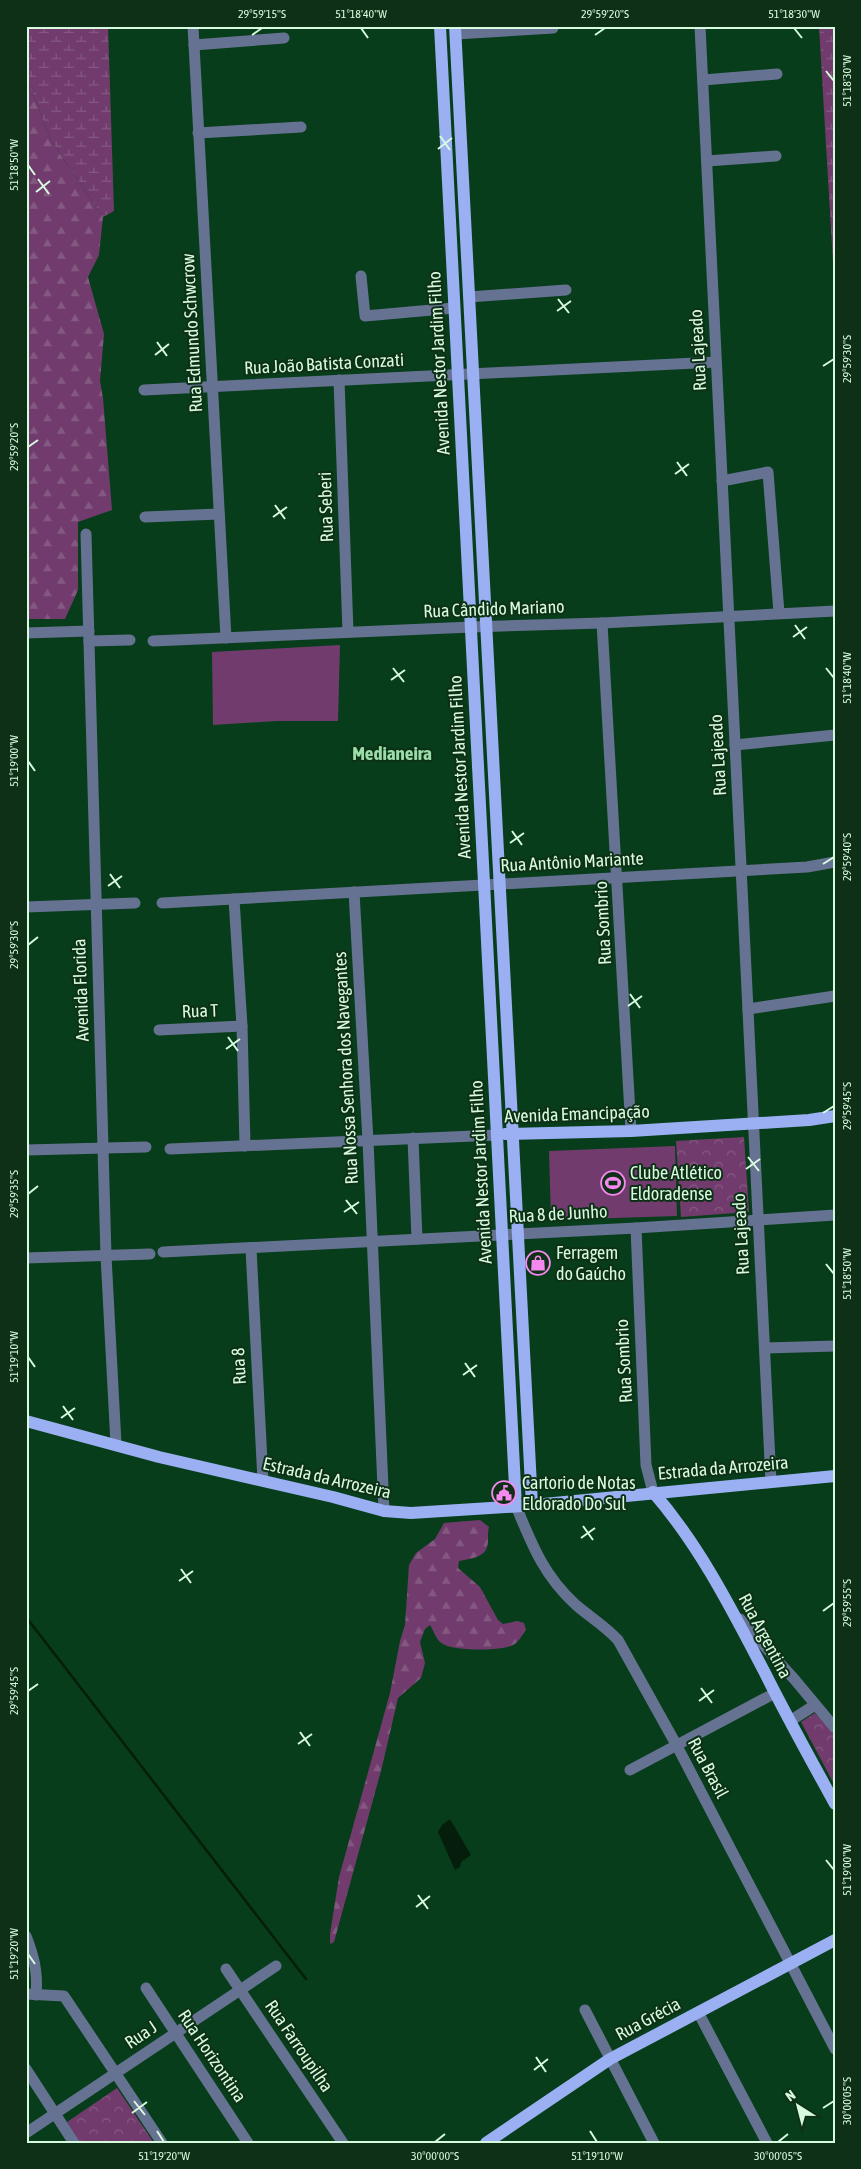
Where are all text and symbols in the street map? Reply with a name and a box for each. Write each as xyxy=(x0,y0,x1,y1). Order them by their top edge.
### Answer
text: 29°59'15"S xyxy=(238,7,286,21)
text: 51°18'40"W xyxy=(335,7,387,21)
text: 29°59'20"S xyxy=(581,7,629,21)
text: 51°18'30"W xyxy=(768,7,820,21)
text: 51°18'30"W xyxy=(840,55,854,107)
text: 51°18'50"W xyxy=(7,139,21,191)
street label: Rua Edmundo Schwcrow xyxy=(177,253,206,413)
street label: Avenida Nestor Jardim Filho xyxy=(423,271,454,455)
street label: Rua Lajeado xyxy=(685,309,710,391)
text: 29°59'30"S xyxy=(840,335,854,383)
street label: Rua João Batista Conzati xyxy=(243,349,404,378)
text: 29°59'20"S xyxy=(7,423,21,471)
street label: Rua Seberi xyxy=(314,471,337,543)
street label: Rua Cândido Mariano xyxy=(423,596,565,621)
text: 51°18'40"W xyxy=(840,652,854,704)
street label: Avenida Nestor Jardim Filho xyxy=(444,675,475,859)
street label: Rua Lajeado xyxy=(705,714,730,796)
text: 51°19'00"W xyxy=(7,735,21,787)
district label: Medianeira xyxy=(352,742,432,764)
text: 29°59'40"S xyxy=(840,833,854,881)
street label: Rua Antônio Mariante xyxy=(500,847,644,876)
street label: Rua Sombrio xyxy=(590,881,615,965)
text: 29°59'30"S xyxy=(7,921,21,969)
street label: Avenida Florida xyxy=(68,938,93,1042)
street label: Rua Nossa Senhora dos Navegantes xyxy=(329,951,362,1185)
street label: Rua T xyxy=(181,999,219,1022)
street label: Avenida Nestor Jardim Filho xyxy=(465,1080,496,1264)
text: 29°59'45"S xyxy=(840,1082,854,1130)
street label: Avenida Emancipação xyxy=(504,1100,650,1127)
place label: Clube Atlético Eldoradense xyxy=(630,1162,722,1204)
text: 29°59'35"S xyxy=(7,1170,21,1218)
sports icon: Clube Atlético Eldoradense xyxy=(600,1170,626,1196)
street label: Rua Lajeado xyxy=(728,1193,753,1275)
street label: Rua 8 de Junho xyxy=(508,1200,608,1227)
place label: Ferragem do Gaúcho xyxy=(556,1242,626,1284)
text: 51°18'50"W xyxy=(840,1248,854,1300)
shop icon: Ferragem do Gaúcho xyxy=(525,1250,551,1276)
street label: Rua Sombrio xyxy=(611,1319,636,1403)
text: 51°19'10"W xyxy=(7,1331,21,1383)
street label: Rua 8 xyxy=(227,1347,250,1385)
street label: Estrada da Arrozeira xyxy=(657,1451,789,1484)
street label: Estrada da Arrozeira xyxy=(261,1453,393,1502)
place label: Cartorio de Notas Eldorado Do Sul xyxy=(522,1472,636,1514)
public building icon: Cartorio de Notas Eldorado Do Sul xyxy=(491,1480,517,1506)
text: 29°59'55"S xyxy=(840,1579,854,1627)
street label: Rua Argentina xyxy=(734,1590,797,1682)
text: 29°59'45"S xyxy=(7,1667,21,1715)
street label: Rua Brasil xyxy=(684,1734,733,1802)
text: 51°19'00"W xyxy=(840,1844,854,1896)
text: 51°19'20"W xyxy=(7,1928,21,1980)
street label: Rua Grécia xyxy=(612,1993,684,2044)
street label: Rua Farroupilha xyxy=(261,1996,338,2096)
street label: Rua Horizontina xyxy=(174,2006,251,2106)
street label: Rua J xyxy=(121,2016,161,2053)
text: 30°00'05"S xyxy=(840,2077,854,2125)
north arrow xyxy=(774,2082,824,2132)
text: N xyxy=(782,2087,798,2104)
text: 51°19'20"W xyxy=(138,2149,190,2163)
text: 30°00'00"S xyxy=(411,2149,459,2163)
text: 51°19'10"W xyxy=(571,2149,623,2163)
text: 30°00'05"S xyxy=(754,2149,802,2163)

